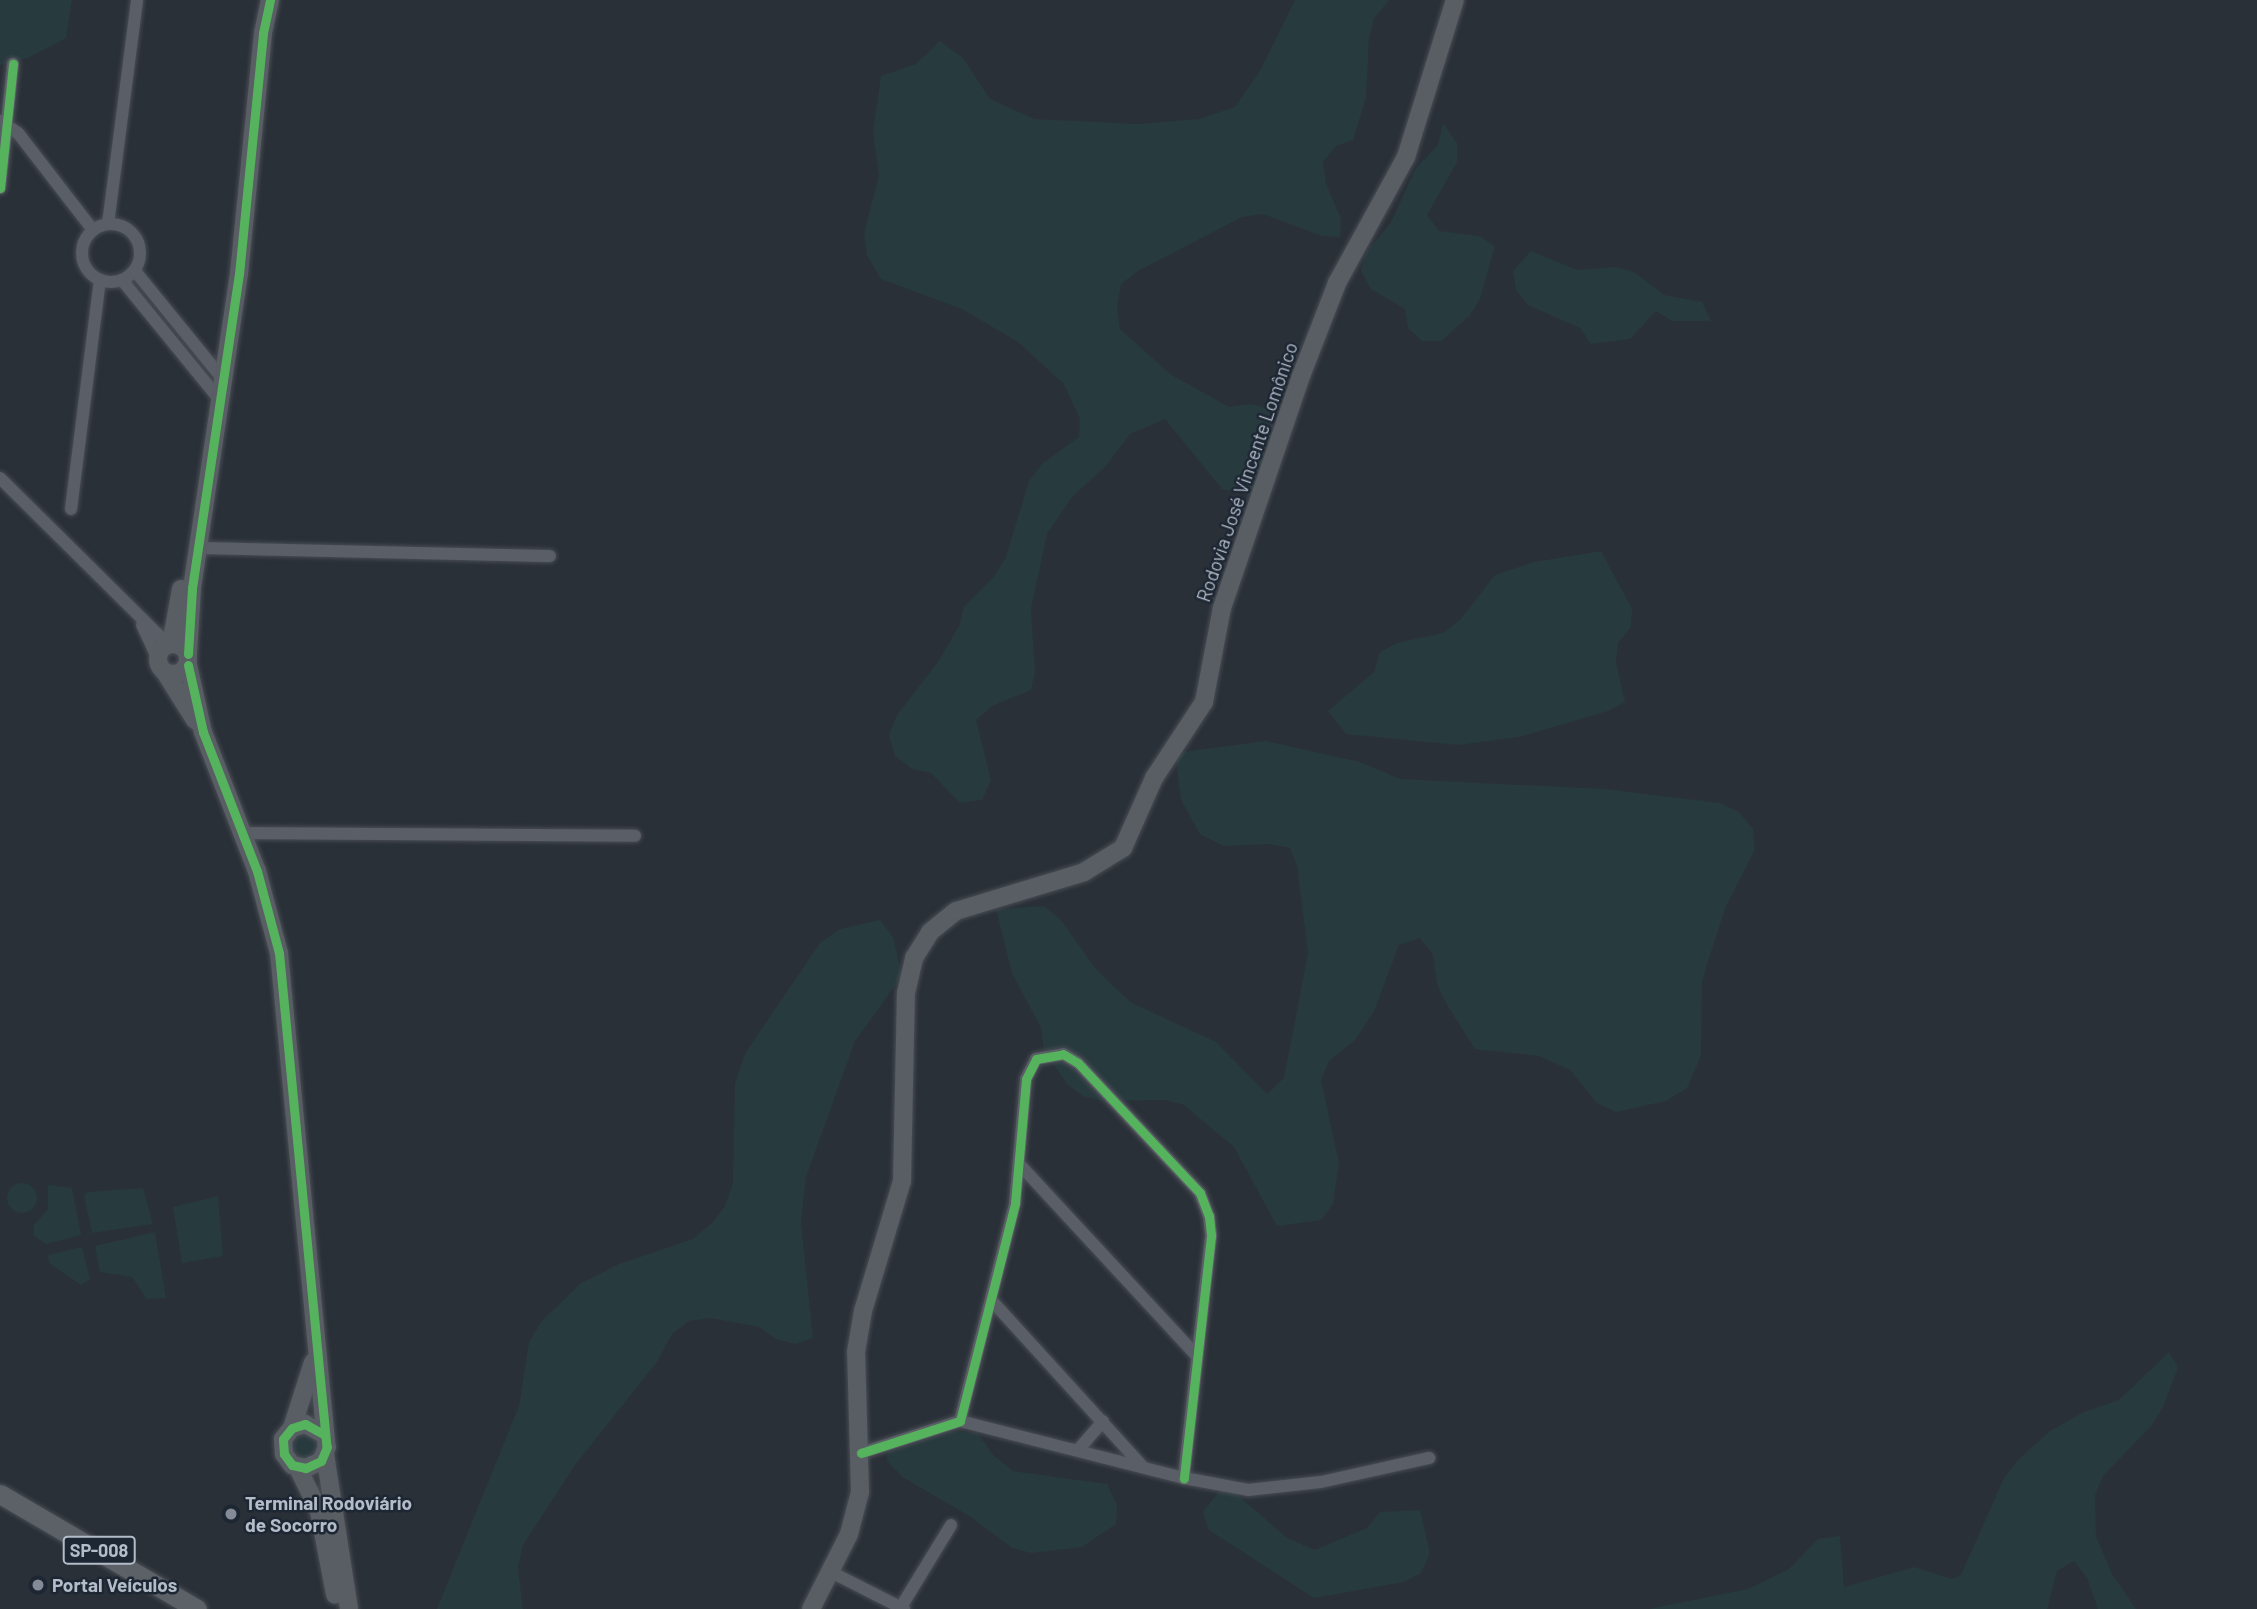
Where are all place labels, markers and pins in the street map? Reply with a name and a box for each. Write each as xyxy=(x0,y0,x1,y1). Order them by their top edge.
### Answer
place label: Terminal Rodoviário de Socorro xyxy=(245,1492,412,1536)
marker: Terminal Rodoviário de Socorro xyxy=(223,1506,239,1522)
place label: Portal Veículos xyxy=(52,1574,177,1596)
marker: Portal Veículos xyxy=(30,1577,46,1593)

